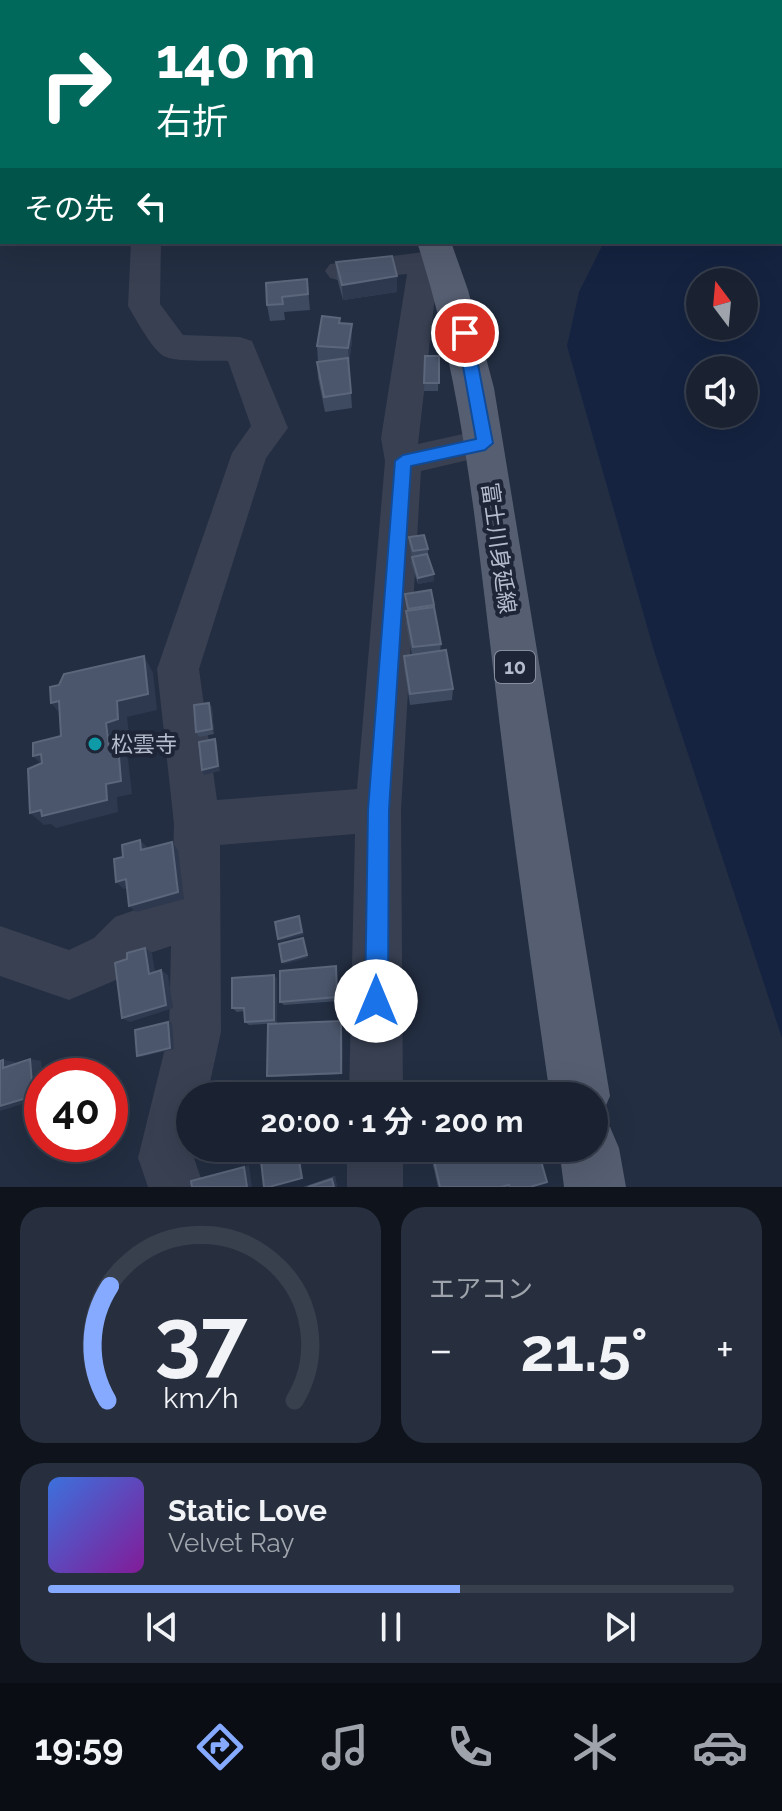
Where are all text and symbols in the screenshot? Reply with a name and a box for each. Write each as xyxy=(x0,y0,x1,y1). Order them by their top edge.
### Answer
text: 140 m xyxy=(156,25,316,91)
icon: right xyxy=(24,32,128,136)
text: 右折 xyxy=(156,100,228,142)
icon: left xyxy=(130,184,174,228)
text: その先 xyxy=(24,191,114,226)
north arrow xyxy=(686,268,758,340)
map controls xyxy=(686,268,758,428)
pin xyxy=(431,299,499,367)
icon: arrive xyxy=(443,311,487,355)
button: sound xyxy=(686,356,758,428)
street label: 富士川身延線 xyxy=(477,481,521,615)
road number: 10 xyxy=(495,651,535,683)
place label: 松雲寺 xyxy=(111,731,177,757)
marker: 松雲寺 xyxy=(86,735,104,753)
position arrow xyxy=(334,959,418,1043)
speed limit sign: 40 xyxy=(24,1058,128,1162)
text: 20:00 · 1 分 · 200 m xyxy=(261,1104,523,1139)
text: エアコン xyxy=(429,1274,533,1304)
text: 37 xyxy=(154,1289,247,1386)
text: 21.5° xyxy=(521,1315,648,1385)
text: − xyxy=(429,1324,453,1375)
text: + xyxy=(716,1324,734,1375)
text: km/h xyxy=(163,1381,238,1415)
text: Static Love xyxy=(168,1493,327,1528)
text: Velvet Ray xyxy=(168,1528,294,1558)
icon: previous xyxy=(140,1605,184,1649)
icon: pause xyxy=(369,1605,413,1649)
icon: next xyxy=(598,1605,642,1649)
icon: directions xyxy=(192,1719,248,1775)
icon: music xyxy=(317,1719,373,1775)
icon: phone xyxy=(442,1719,498,1775)
icon: climate xyxy=(567,1719,623,1775)
icon: car xyxy=(692,1719,748,1775)
text: 19:59 xyxy=(34,1726,123,1768)

